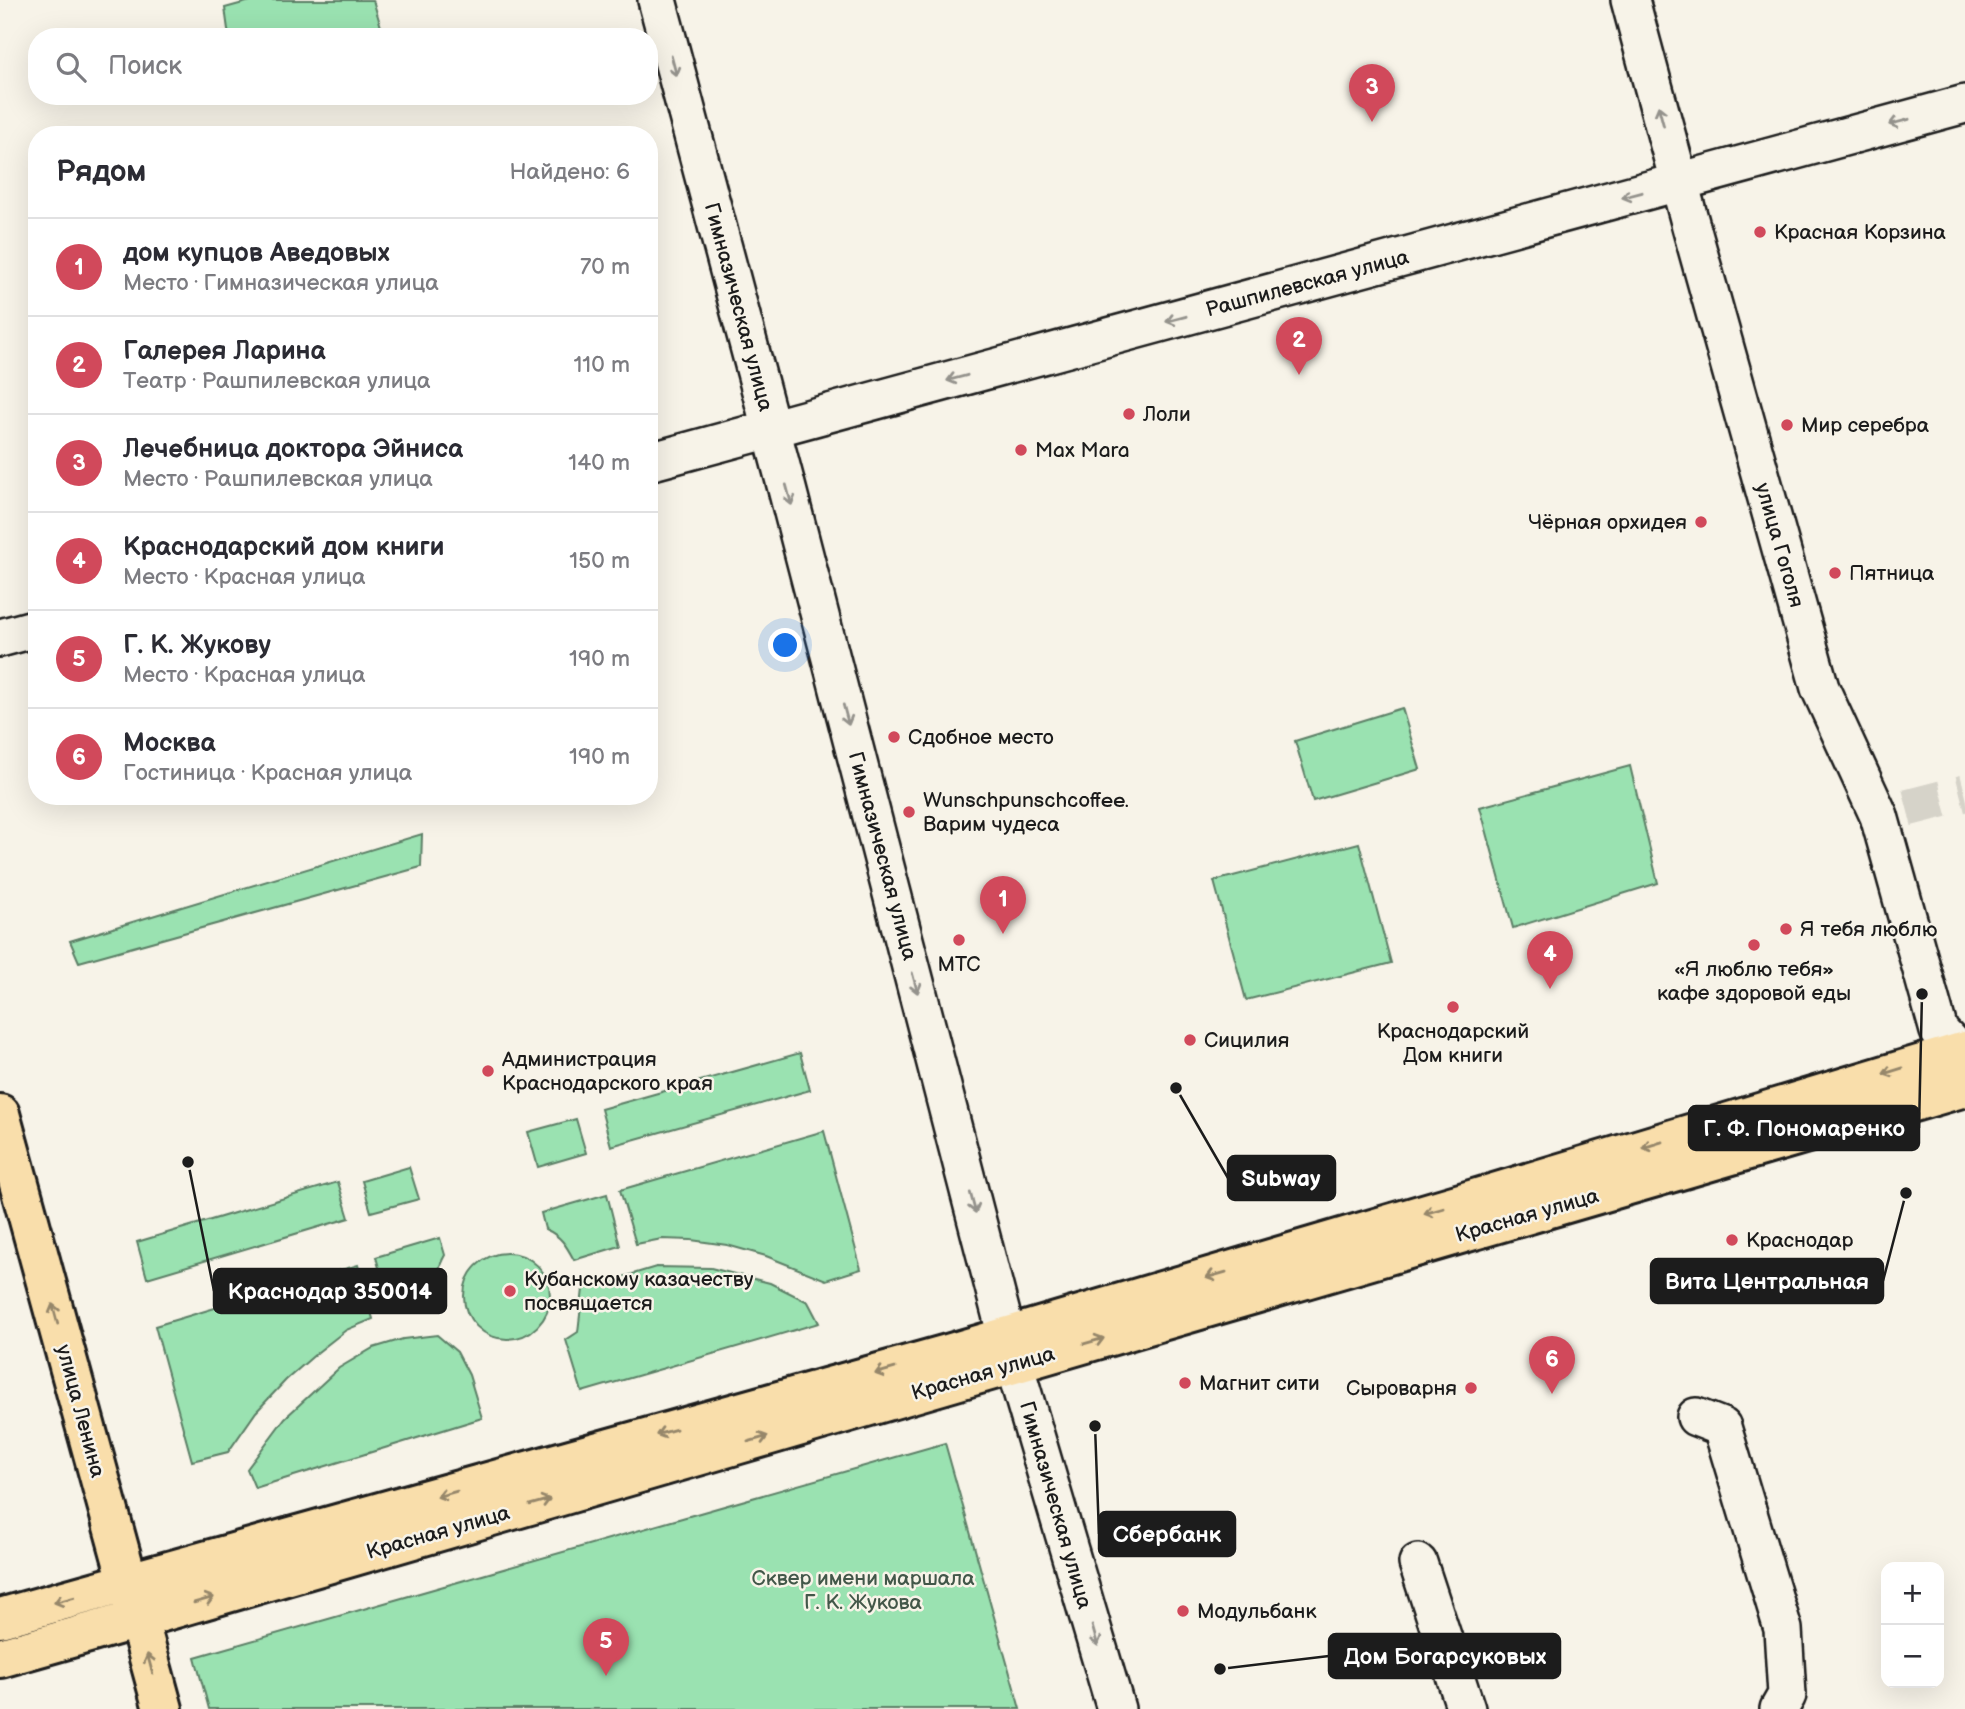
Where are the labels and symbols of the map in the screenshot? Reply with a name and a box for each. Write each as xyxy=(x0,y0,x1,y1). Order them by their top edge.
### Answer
one-way arrow xyxy=(668,54,681,77)
pin: 3 xyxy=(1349,64,1395,122)
one-way arrow xyxy=(1654,105,1667,128)
one-way arrow xyxy=(1888,116,1911,129)
one-way arrow xyxy=(1622,189,1644,202)
street label: Гимназическая улица xyxy=(699,200,779,415)
place label: Красная Корзина xyxy=(1774,220,1947,245)
marker: Красная Корзина xyxy=(1752,224,1768,240)
street label: Рашпилевская улица xyxy=(1203,244,1412,323)
one-way arrow xyxy=(1166,313,1188,326)
pin: 2 xyxy=(1276,317,1322,375)
one-way arrow xyxy=(946,373,968,386)
place label: Лоли xyxy=(1142,402,1191,427)
marker: Лоли xyxy=(1121,406,1137,422)
place label: Мир серебра xyxy=(1801,413,1930,438)
marker: Мир серебра xyxy=(1779,417,1795,433)
place label: Max Mara xyxy=(1035,438,1130,463)
marker: Max Mara xyxy=(1013,442,1029,458)
street label: улица Гоголя xyxy=(1750,480,1809,610)
one-way arrow xyxy=(783,483,796,506)
place label: Чёрная орхидея xyxy=(1528,510,1687,535)
marker: Чёрная орхидея xyxy=(1693,514,1709,530)
place label: Пятница xyxy=(1849,561,1935,586)
marker: Пятница xyxy=(1827,565,1843,581)
your location xyxy=(768,628,802,662)
one-way arrow xyxy=(840,703,853,726)
place label: Сдобное место xyxy=(908,725,1054,750)
marker: Сдобное место xyxy=(886,729,902,745)
street label: Гимназическая улица xyxy=(843,749,923,964)
place label: Wunschpunschcoffee. Варим чудеса xyxy=(923,788,1129,837)
marker: Wunschpunschcoffee. Варим чудеса xyxy=(901,804,917,820)
pin: 1 xyxy=(980,876,1026,934)
place label: Я тебя люблю xyxy=(1800,917,1938,942)
marker: Я тебя люблю xyxy=(1778,921,1794,937)
pin: 4 xyxy=(1527,931,1573,989)
marker: МТС xyxy=(951,932,967,948)
marker: «Я люблю тебя» кафе здоровой еды xyxy=(1746,937,1762,953)
place label: МТС xyxy=(938,952,980,977)
place label: «Я люблю тебя» кафе здоровой еды xyxy=(1657,957,1851,1006)
one-way arrow xyxy=(910,971,923,993)
marker: Краснодарский Дом книги xyxy=(1445,999,1461,1015)
place label: Краснодарский Дом книги xyxy=(1377,1019,1529,1068)
place label: Сицилия xyxy=(1204,1028,1289,1053)
marker: Сицилия xyxy=(1182,1032,1198,1048)
place label: Администрация Краснодарского края xyxy=(501,1047,713,1096)
marker: Администрация Краснодарского края xyxy=(480,1063,496,1079)
one-way arrow xyxy=(1882,1066,1904,1079)
callout: Г. Ф. Пономаренко xyxy=(1689,1106,1919,1150)
text: Г. Ф. Пономаренко xyxy=(1703,1115,1905,1143)
one-way arrow xyxy=(1641,1139,1663,1152)
callout: Subway xyxy=(1228,1156,1335,1200)
text: Subway xyxy=(1242,1165,1321,1193)
street label: Красная улица xyxy=(1453,1183,1602,1248)
one-way arrow xyxy=(967,1192,980,1214)
one-way arrow xyxy=(1424,1206,1446,1219)
place label: Краснодар xyxy=(1746,1228,1854,1253)
marker: Краснодар xyxy=(1724,1232,1740,1248)
callout: Вита Центральная xyxy=(1651,1259,1883,1303)
place label: Кубанскому казачеству посвящается xyxy=(524,1267,754,1316)
text: Вита Центральная xyxy=(1665,1268,1869,1296)
callout: Краснодар 350014 xyxy=(214,1269,446,1313)
one-way arrow xyxy=(1205,1269,1227,1282)
text: Краснодар 350014 xyxy=(228,1278,433,1306)
marker: Кубанскому казачеству посвящается xyxy=(502,1283,518,1299)
one-way arrow xyxy=(48,1304,61,1326)
one-way arrow xyxy=(1083,1333,1105,1346)
pin: 6 xyxy=(1529,1336,1575,1394)
street label: Красная улица xyxy=(909,1341,1058,1406)
street label: улица Ленина xyxy=(51,1342,110,1481)
one-way arrow xyxy=(874,1365,897,1378)
place label: Магнит сити xyxy=(1199,1371,1320,1396)
marker: Магнит сити xyxy=(1177,1375,1193,1391)
place label: Сыроварня xyxy=(1346,1376,1457,1401)
marker: Сыроварня xyxy=(1463,1380,1479,1396)
street label: Гимназическая улица xyxy=(1014,1398,1097,1612)
one-way arrow xyxy=(655,1427,677,1440)
one-way arrow xyxy=(747,1431,769,1444)
one-way arrow xyxy=(436,1488,458,1501)
one-way arrow xyxy=(529,1495,551,1508)
street label: Красная улица xyxy=(364,1500,513,1565)
callout: Сбербанк xyxy=(1099,1512,1235,1556)
text: Сбербанк xyxy=(1113,1521,1222,1549)
park label: Сквер имени маршала Г. К. Жукова xyxy=(751,1566,975,1615)
one-way arrow xyxy=(193,1593,215,1606)
one-way arrow xyxy=(53,1594,76,1607)
place label: Модульбанк xyxy=(1197,1599,1317,1624)
marker: Модульбанк xyxy=(1175,1603,1191,1619)
pin: 5 xyxy=(583,1618,629,1676)
one-way arrow xyxy=(1090,1625,1103,1647)
callout: Дом Богарсуковых xyxy=(1329,1634,1560,1678)
text: Дом Богарсуковых xyxy=(1344,1643,1547,1671)
one-way arrow xyxy=(143,1653,156,1675)

